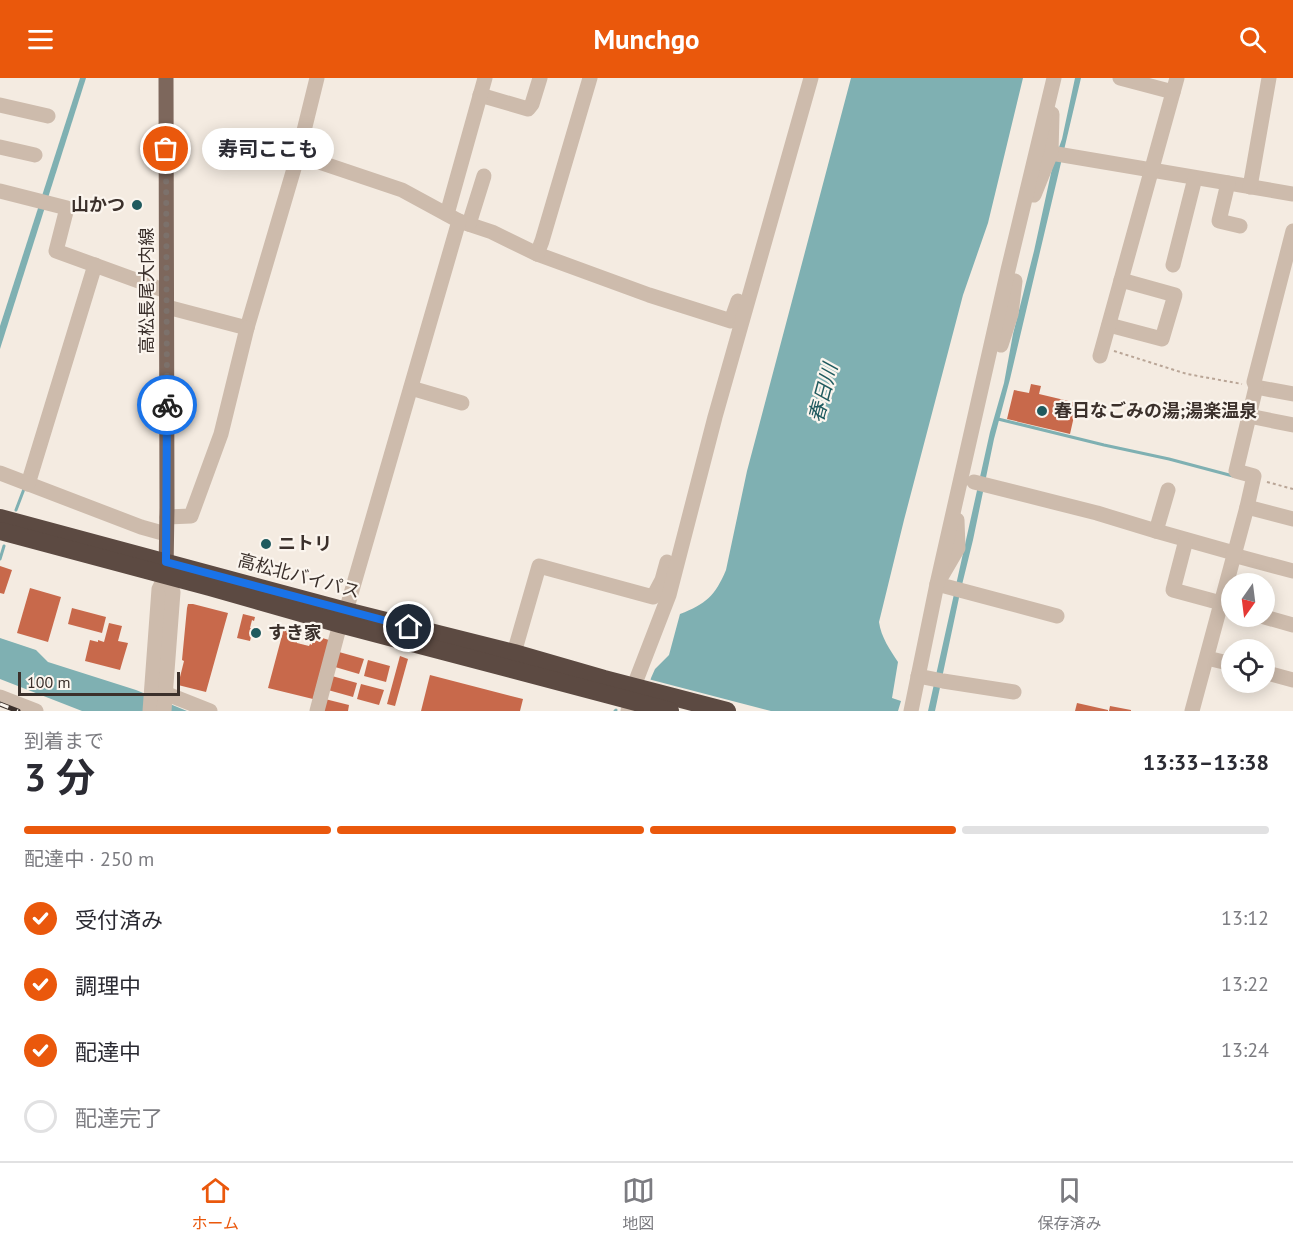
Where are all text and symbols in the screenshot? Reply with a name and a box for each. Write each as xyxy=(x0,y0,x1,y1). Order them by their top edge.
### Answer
text: Munchgo xyxy=(593,22,700,56)
icon: menu xyxy=(24,23,57,56)
icon: search xyxy=(1236,23,1269,56)
pin xyxy=(140,123,191,174)
callout: 寿司ここも xyxy=(202,128,334,170)
icon: bag xyxy=(149,132,182,165)
text: 寿司ここも xyxy=(218,136,318,162)
place label: 山かつ xyxy=(71,193,125,216)
marker: 山かつ xyxy=(130,198,144,212)
street label: 高松長尾大内線 xyxy=(135,228,158,354)
water label: 春日川 xyxy=(803,359,844,425)
courier xyxy=(137,375,197,435)
icon: bike xyxy=(151,389,184,422)
place label: 春日なごみの湯;湯楽温泉 xyxy=(1054,399,1257,422)
marker: 春日なごみの湯;湯楽温泉 xyxy=(1035,404,1049,418)
place label: ニトリ xyxy=(278,532,332,555)
marker: ニトリ xyxy=(259,537,273,551)
street label: 高松北バイパス xyxy=(235,548,363,603)
north arrow xyxy=(1221,573,1275,627)
map controls xyxy=(1221,573,1275,693)
pin xyxy=(383,601,434,652)
icon: home xyxy=(392,610,425,643)
place label: すき家 xyxy=(268,621,322,644)
marker: すき家 xyxy=(249,626,263,640)
button: locate xyxy=(1221,639,1275,693)
scale bar xyxy=(18,669,180,696)
text: 100 m xyxy=(27,672,70,692)
text: 到着まで xyxy=(24,728,104,754)
text: 13:33–13:38 xyxy=(1143,748,1269,776)
text: 3 分 xyxy=(24,751,95,802)
text: 配達中 · 250 m xyxy=(24,846,154,872)
icon: check xyxy=(24,902,57,935)
text: 13:12 xyxy=(1221,905,1269,931)
text: 受付済み xyxy=(75,906,163,934)
icon: check xyxy=(24,968,57,1001)
text: 13:22 xyxy=(1221,971,1269,997)
text: 調理中 xyxy=(75,972,141,1000)
icon: check xyxy=(24,1034,57,1067)
text: 13:24 xyxy=(1221,1037,1269,1063)
text: 配達中 xyxy=(75,1038,141,1066)
text: 配達完了 xyxy=(75,1104,163,1132)
tab: ホーム xyxy=(191,1174,239,1234)
tab: 地図 xyxy=(622,1174,655,1234)
tab: 保存済み xyxy=(1038,1174,1102,1234)

